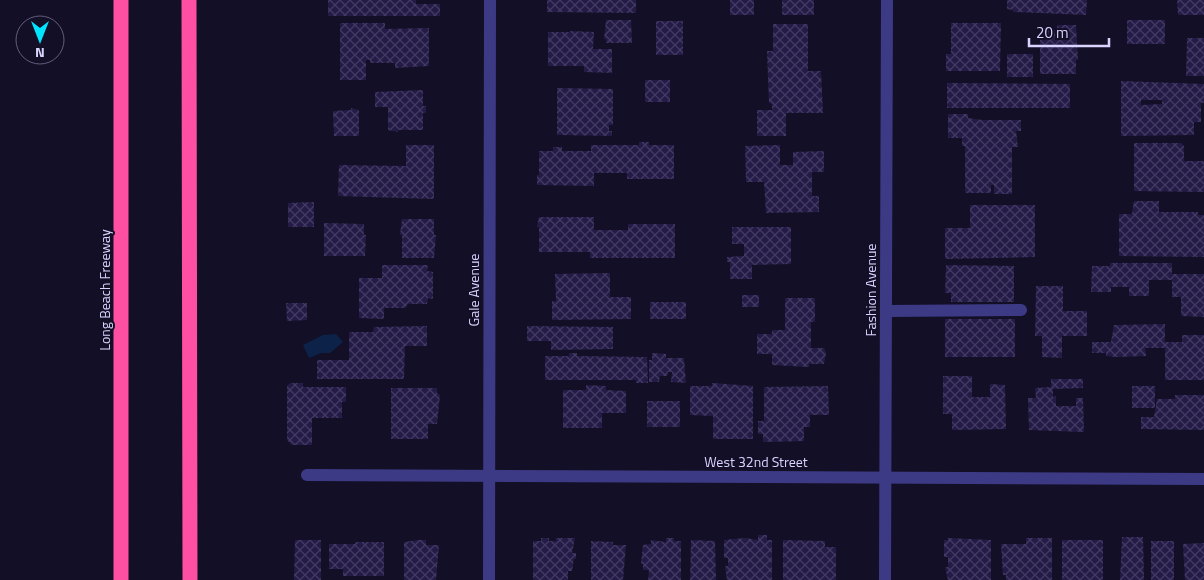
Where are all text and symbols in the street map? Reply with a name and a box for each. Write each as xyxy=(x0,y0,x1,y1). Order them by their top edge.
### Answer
north arrow xyxy=(15,15,65,65)
scale bar xyxy=(1029,15,1109,47)
text: 20 m xyxy=(1036,21,1069,44)
text: N xyxy=(35,43,45,64)
street label: Long Beach Freeway xyxy=(94,229,115,351)
street label: Fashion Avenue xyxy=(860,244,881,336)
street label: Gale Avenue xyxy=(463,254,484,326)
street label: West 32nd Street xyxy=(704,451,808,472)

